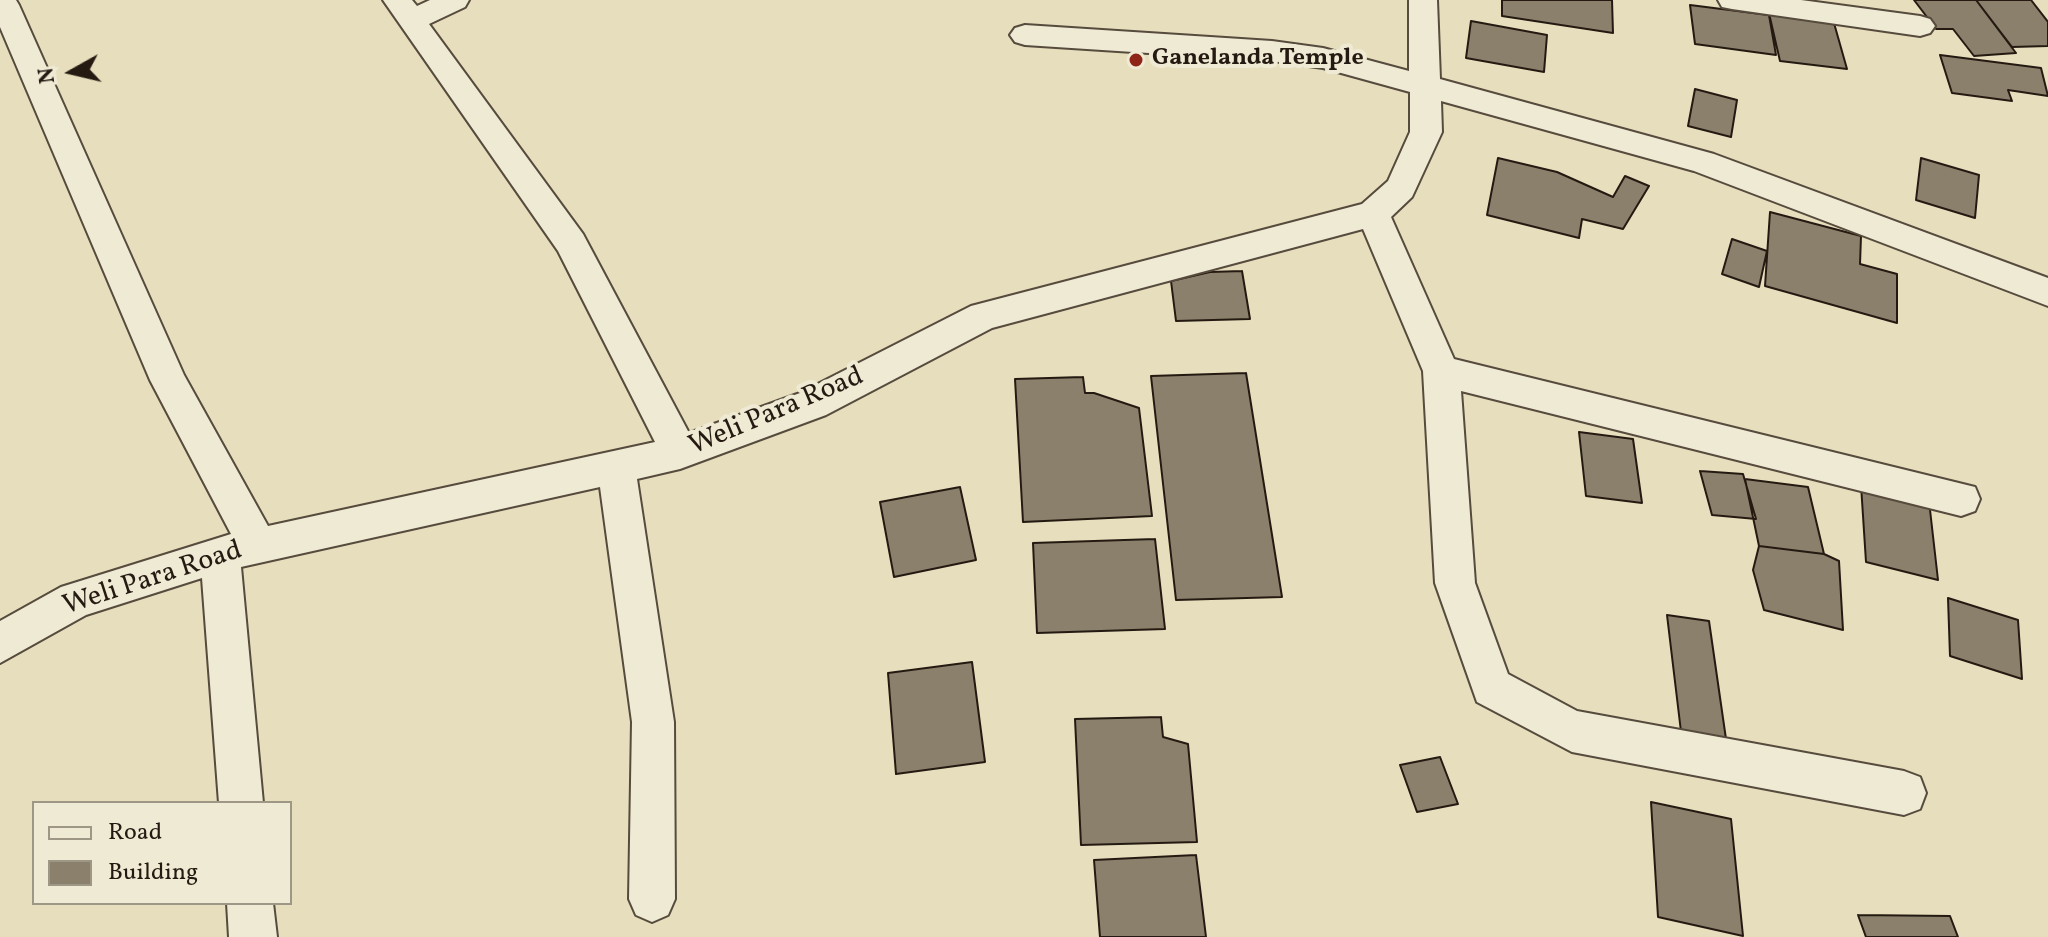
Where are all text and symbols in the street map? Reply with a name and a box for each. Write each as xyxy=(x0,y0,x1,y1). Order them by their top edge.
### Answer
north arrow xyxy=(32,32,112,112)
place label: Ganelanda Temple xyxy=(1152,46,1364,74)
marker: Ganelanda Temple xyxy=(1127,51,1145,69)
text: N xyxy=(31,65,64,85)
street label: Weli Para Road xyxy=(685,361,869,465)
street label: Weli Para Road xyxy=(59,535,247,625)
legend xyxy=(32,801,292,905)
text: Road xyxy=(108,816,162,850)
text: Building xyxy=(108,856,198,890)

